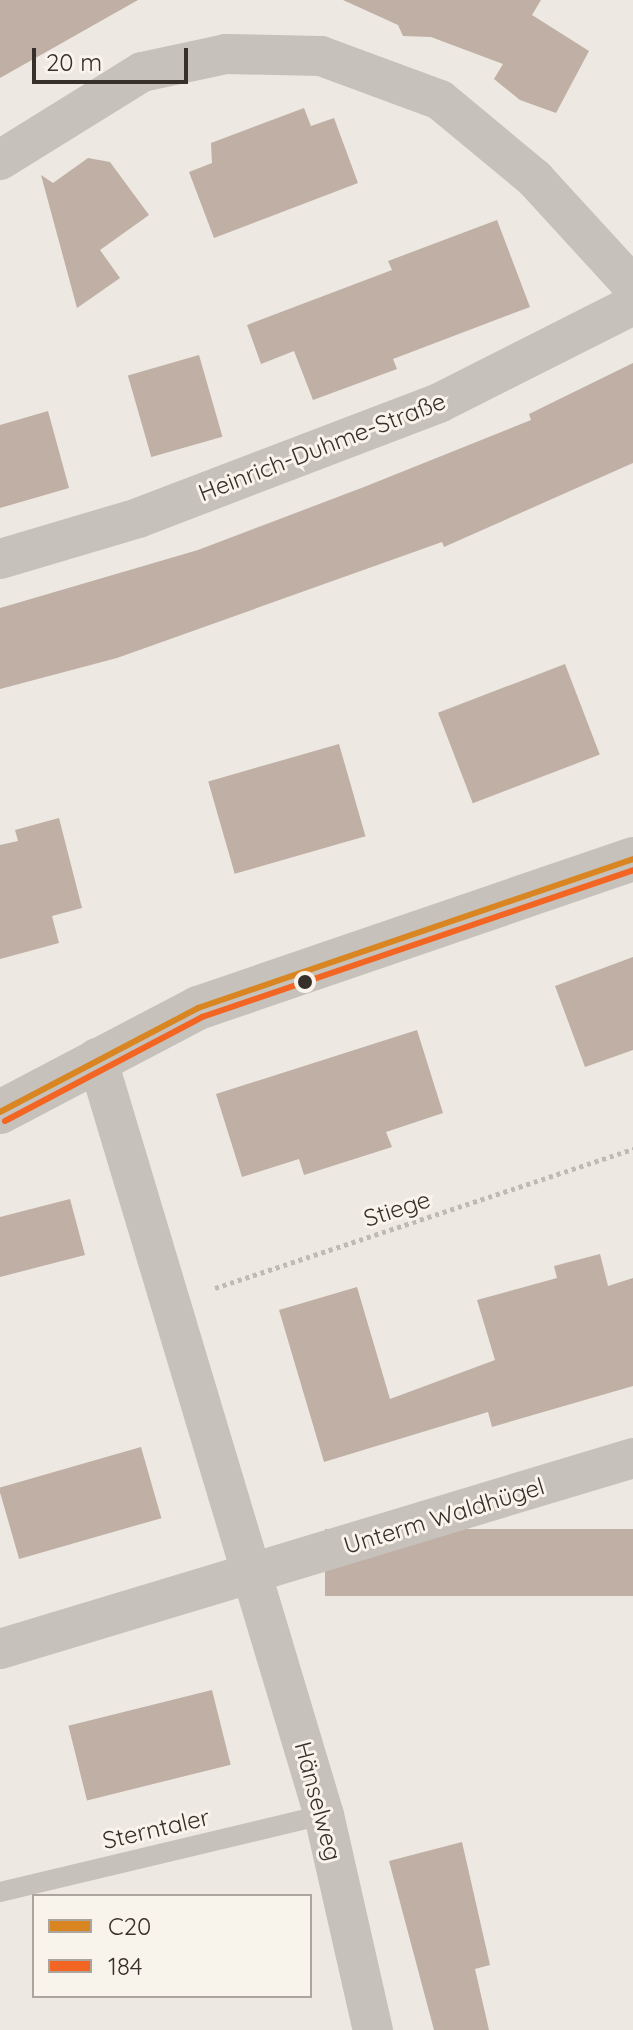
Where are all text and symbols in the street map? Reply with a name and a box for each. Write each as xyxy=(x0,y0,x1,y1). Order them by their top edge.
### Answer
scale bar xyxy=(36,32,192,82)
text: 20 m xyxy=(46,47,102,77)
street label: Heinrich-Duhme-Straße xyxy=(194,387,450,507)
unlabelled marker xyxy=(297,974,313,990)
street label: Stiege xyxy=(360,1185,434,1233)
street label: Unterm Waldhügel xyxy=(340,1472,548,1560)
street label: Hänselweg xyxy=(288,1738,348,1864)
street label: Sterntaler xyxy=(100,1803,212,1855)
legend xyxy=(32,1894,312,1998)
text: C20 xyxy=(108,1911,151,1941)
text: 184 xyxy=(108,1951,143,1981)

